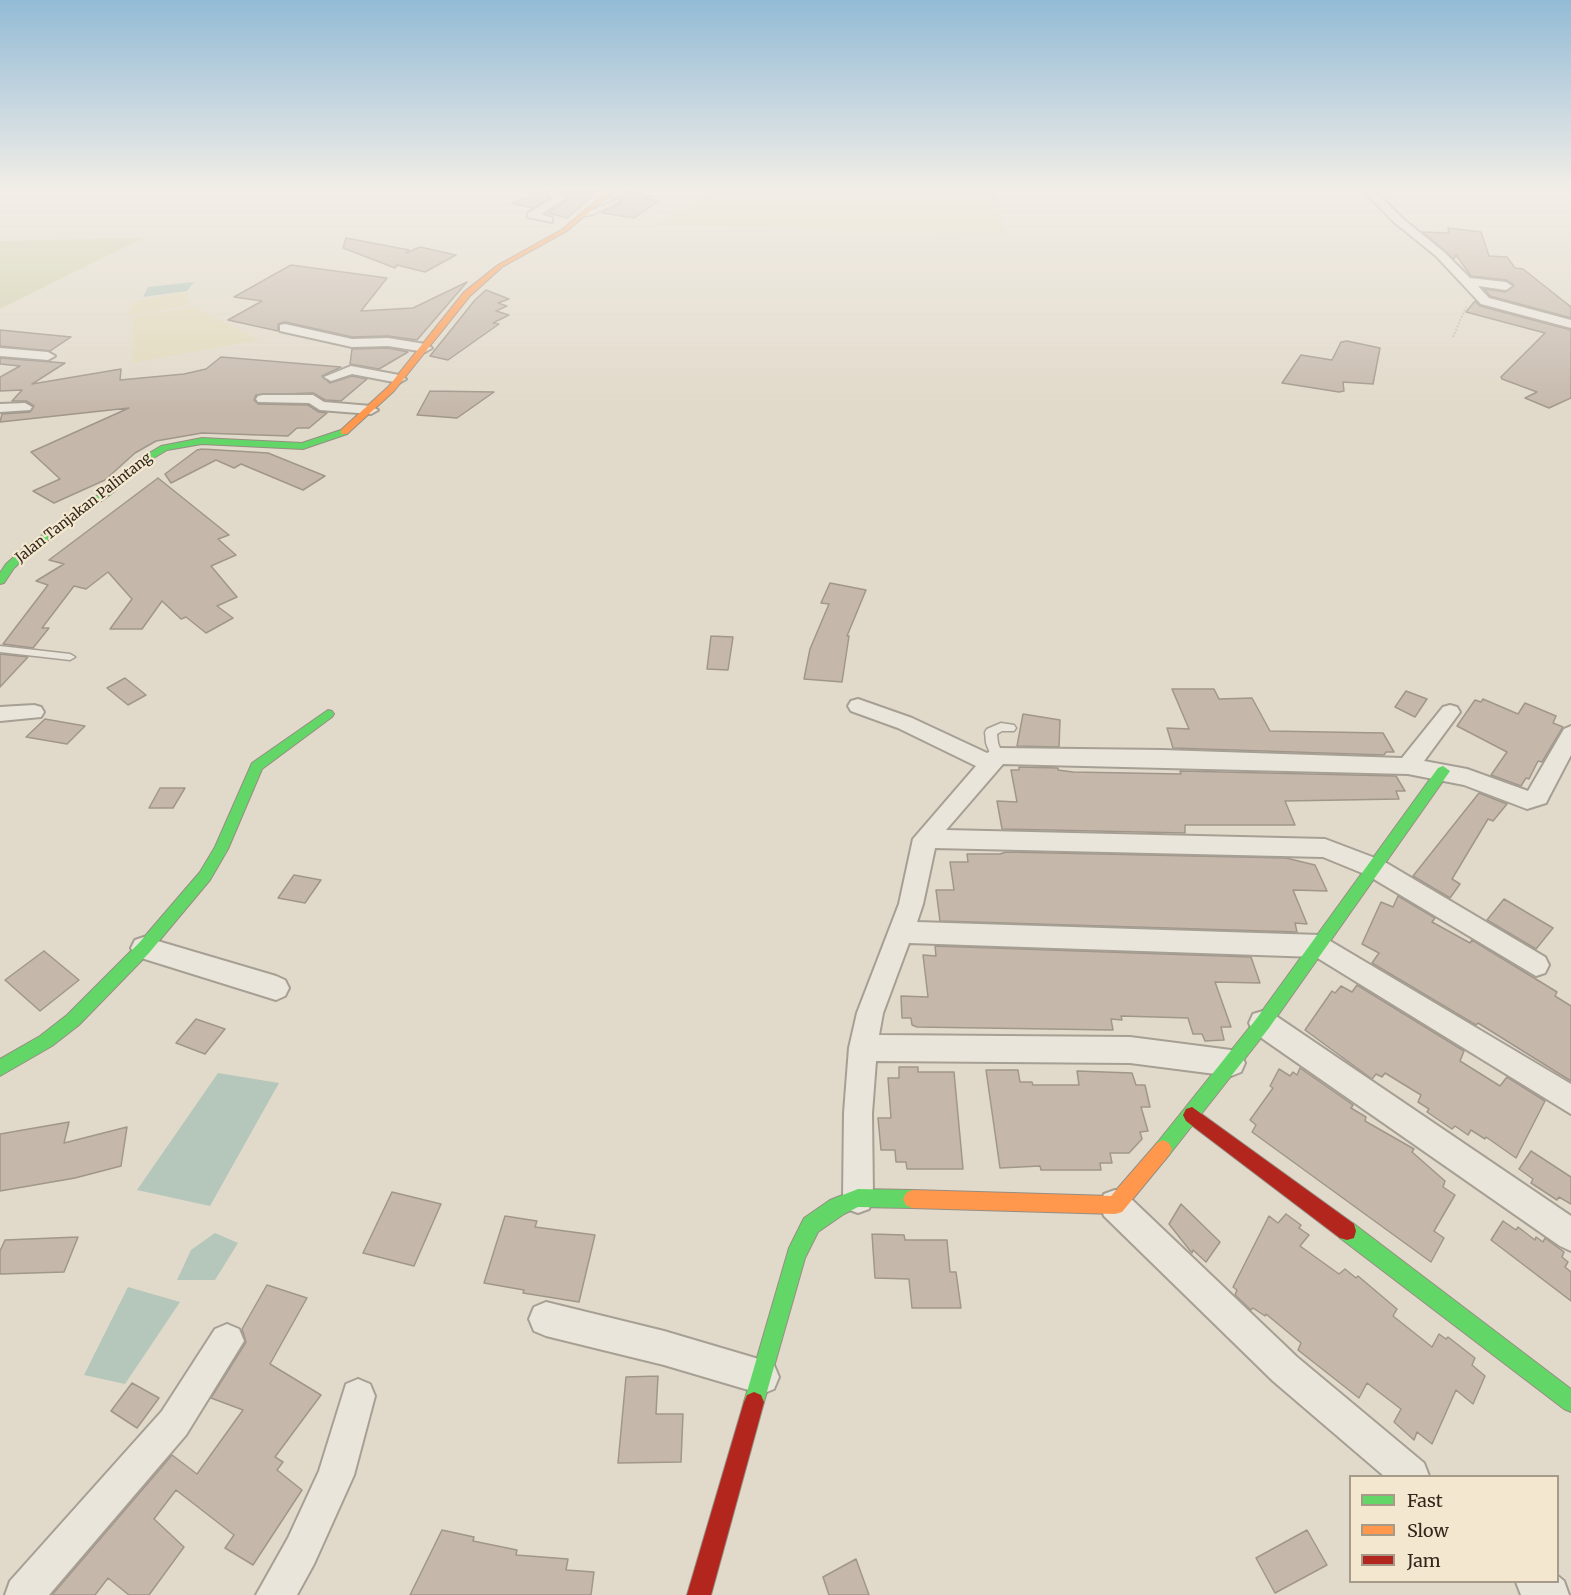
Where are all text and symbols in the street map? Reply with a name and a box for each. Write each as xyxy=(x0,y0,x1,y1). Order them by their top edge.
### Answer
street label: Jalan Tanjakan Palintang xyxy=(12,450,156,566)
legend xyxy=(1349,1475,1559,1583)
text: Fast xyxy=(1407,1489,1443,1512)
text: Slow xyxy=(1407,1519,1449,1542)
text: Jam xyxy=(1407,1549,1441,1572)

